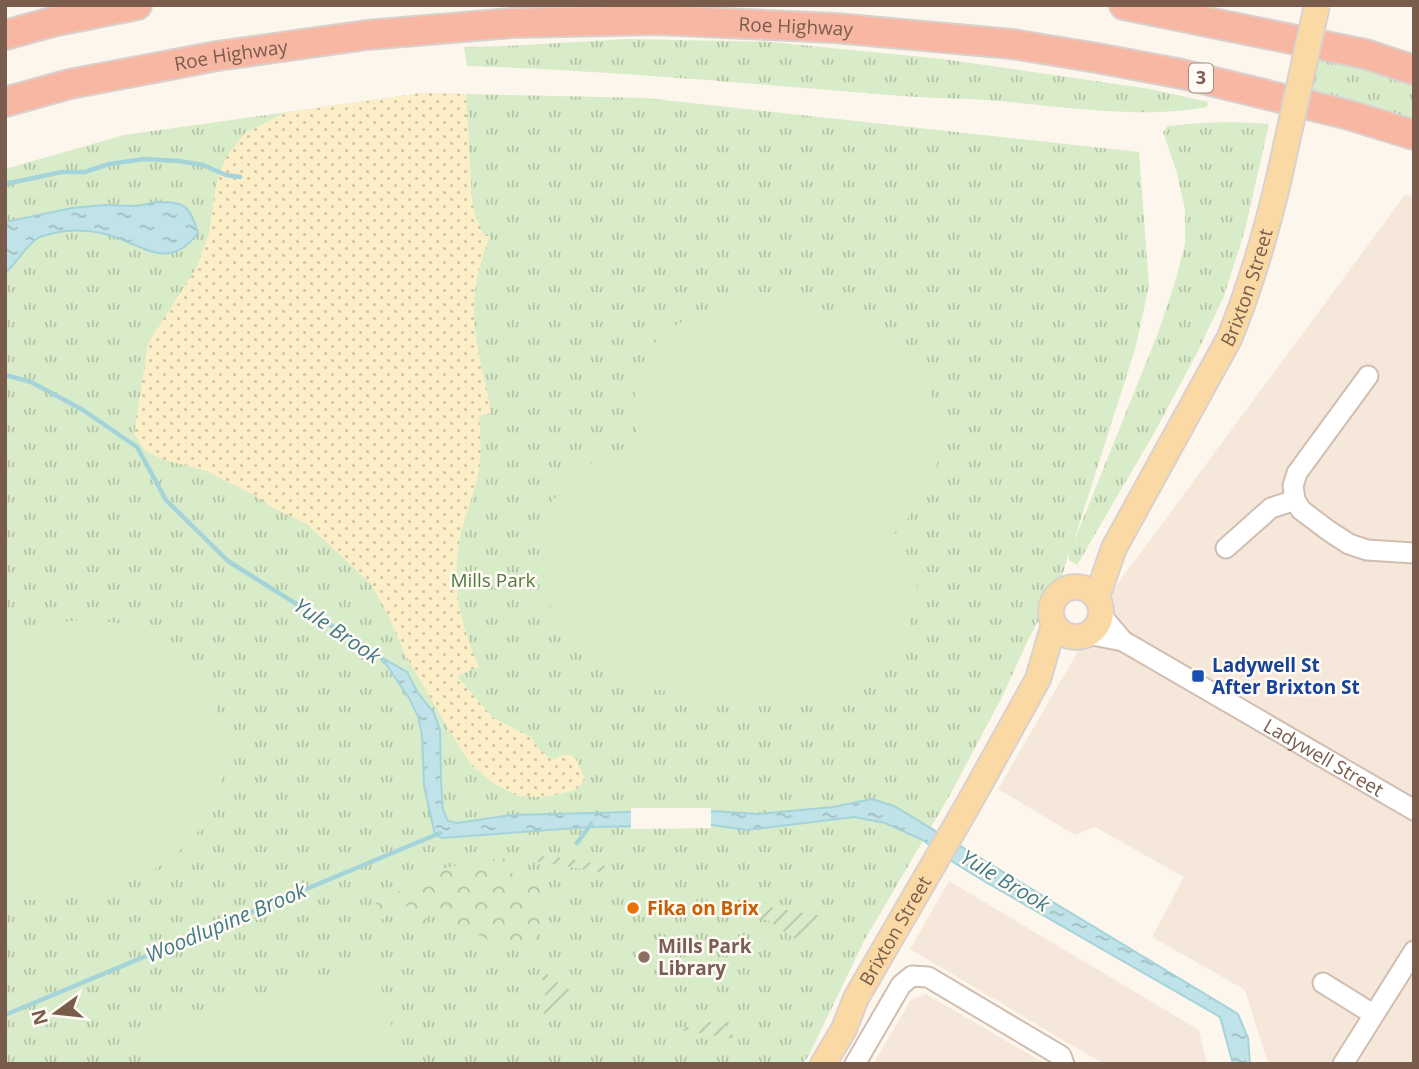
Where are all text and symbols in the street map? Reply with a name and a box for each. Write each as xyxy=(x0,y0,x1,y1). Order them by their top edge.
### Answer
street label: Roe Highway xyxy=(738,11,855,43)
street label: Roe Highway xyxy=(172,33,290,77)
road number: 3 xyxy=(1189,64,1213,92)
street label: Brixton Street xyxy=(1214,226,1279,351)
park label: Mills Park xyxy=(450,567,536,593)
water label: Yule Brook xyxy=(289,591,387,670)
place label: Ladywell St After Brixton St xyxy=(1212,652,1360,700)
marker: Ladywell St After Brixton St xyxy=(1190,668,1206,684)
street label: Ladywell Street xyxy=(1259,712,1389,803)
water label: Yule Brook xyxy=(956,843,1056,918)
street label: Brixton Street xyxy=(853,871,937,990)
water label: Woodlupine Brook xyxy=(141,875,311,968)
place label: Fika on Brix xyxy=(647,895,759,921)
marker: Fika on Brix xyxy=(625,900,641,916)
place label: Mills Park Library xyxy=(658,933,752,981)
marker: Mills Park Library xyxy=(636,949,652,965)
north arrow xyxy=(21,978,91,1048)
text: N xyxy=(25,1007,54,1028)

